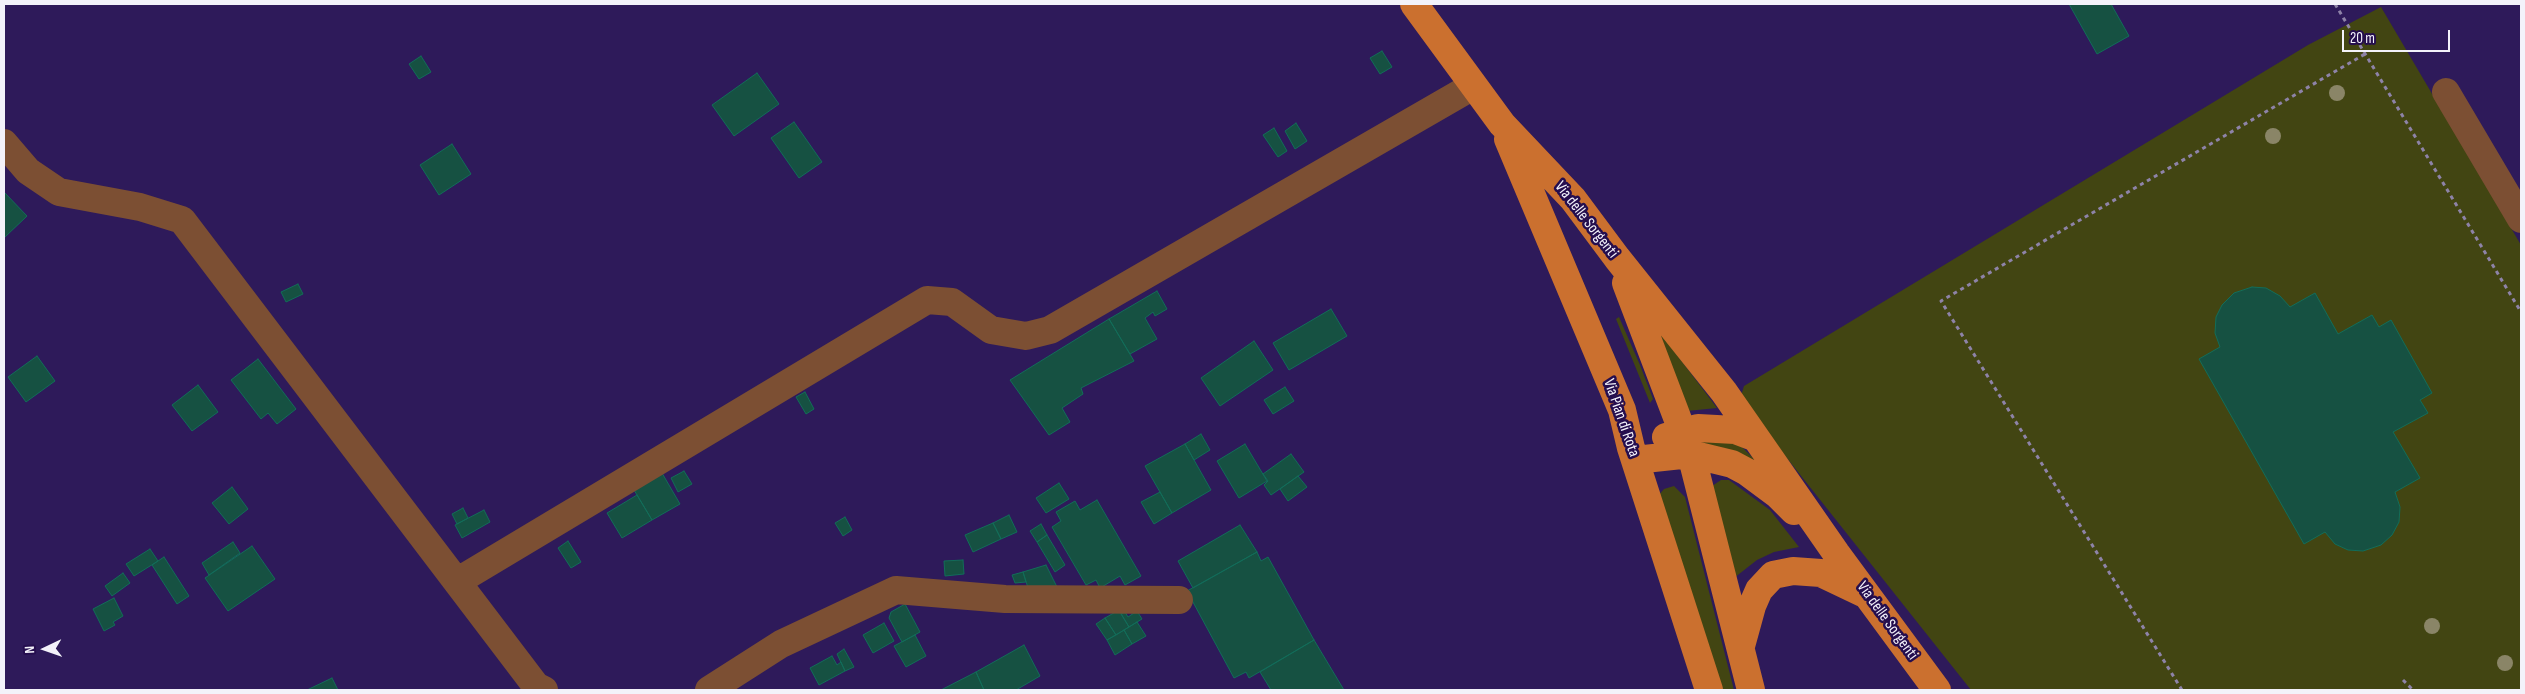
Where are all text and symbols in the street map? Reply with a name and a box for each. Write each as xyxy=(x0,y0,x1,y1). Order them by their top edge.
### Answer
scale bar xyxy=(2345,20,2452,52)
text: 20 m xyxy=(2350,29,2375,48)
street label: Via delle Sorgenti xyxy=(1550,178,1622,262)
street label: Via Pian di Rota xyxy=(1599,377,1643,459)
street label: Via delle Sorgenti xyxy=(1852,578,1922,664)
north arrow xyxy=(20,624,70,674)
text: N xyxy=(21,646,38,654)

